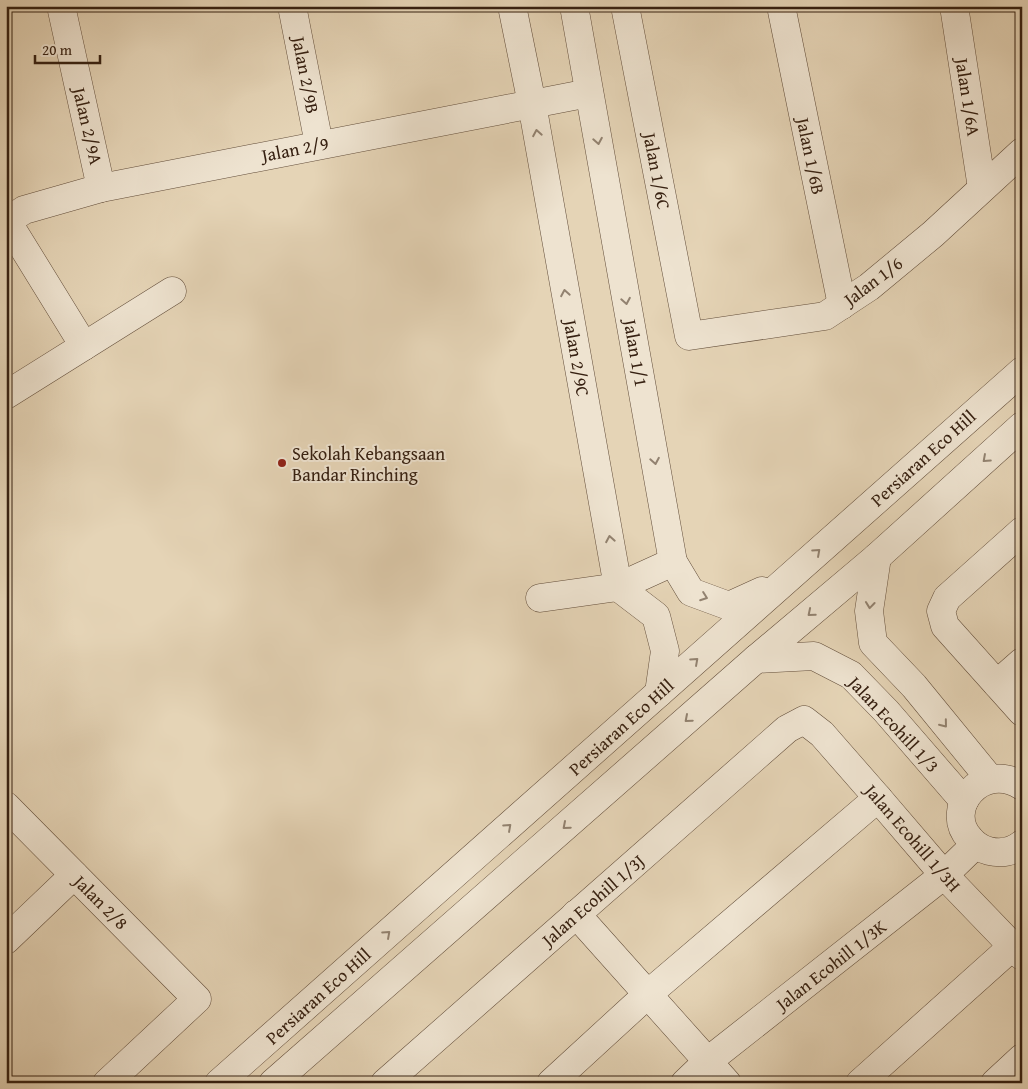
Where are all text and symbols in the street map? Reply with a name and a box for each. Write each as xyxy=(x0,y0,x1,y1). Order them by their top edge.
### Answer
scale bar xyxy=(35,32,100,64)
street label: Jalan 2/9B xyxy=(285,32,327,116)
text: 20 m xyxy=(42,39,73,60)
street label: Jalan 1/6A xyxy=(948,54,987,138)
street label: Jalan 2/9A xyxy=(66,83,110,167)
street label: Jalan 1/6B xyxy=(789,113,832,197)
one-way arrow xyxy=(532,128,542,137)
street label: Jalan 1/6C xyxy=(636,128,678,212)
street label: Jalan 2/9 xyxy=(257,129,331,169)
one-way arrow xyxy=(592,136,602,145)
street label: Jalan 1/6 xyxy=(836,250,908,313)
one-way arrow xyxy=(561,288,571,297)
one-way arrow xyxy=(621,296,631,305)
street label: Jalan 1/1 xyxy=(616,315,655,389)
street label: Jalan 2/9C xyxy=(557,316,597,399)
street label: Persiaran Eco Hill xyxy=(864,403,982,513)
place label: Sekolah Kebangsaan Bandar Rinching xyxy=(292,440,445,488)
one-way arrow xyxy=(982,453,991,462)
one-way arrow xyxy=(650,456,660,465)
marker: Sekolah Kebangsaan Bandar Rinching xyxy=(276,457,288,469)
one-way arrow xyxy=(605,534,615,543)
one-way arrow xyxy=(811,549,820,558)
one-way arrow xyxy=(699,591,708,601)
one-way arrow xyxy=(865,602,876,610)
one-way arrow xyxy=(808,607,817,616)
one-way arrow xyxy=(690,658,699,667)
street label: Jalan Ecohill 1/3 xyxy=(841,668,946,778)
street label: Persiaran Eco Hill xyxy=(562,672,680,782)
one-way arrow xyxy=(685,713,694,722)
one-way arrow xyxy=(939,718,947,727)
street label: Jalan Ecohill 1/3H xyxy=(857,777,968,898)
one-way arrow xyxy=(563,820,572,829)
one-way arrow xyxy=(503,823,512,832)
street label: Jalan Ecohill 1/3J xyxy=(534,847,651,954)
street label: Jalan 2/8 xyxy=(66,867,134,935)
street label: Jalan Ecohill 1/3K xyxy=(768,913,892,1018)
one-way arrow xyxy=(381,931,390,940)
street label: Persiaran Eco Hill xyxy=(259,941,377,1051)

